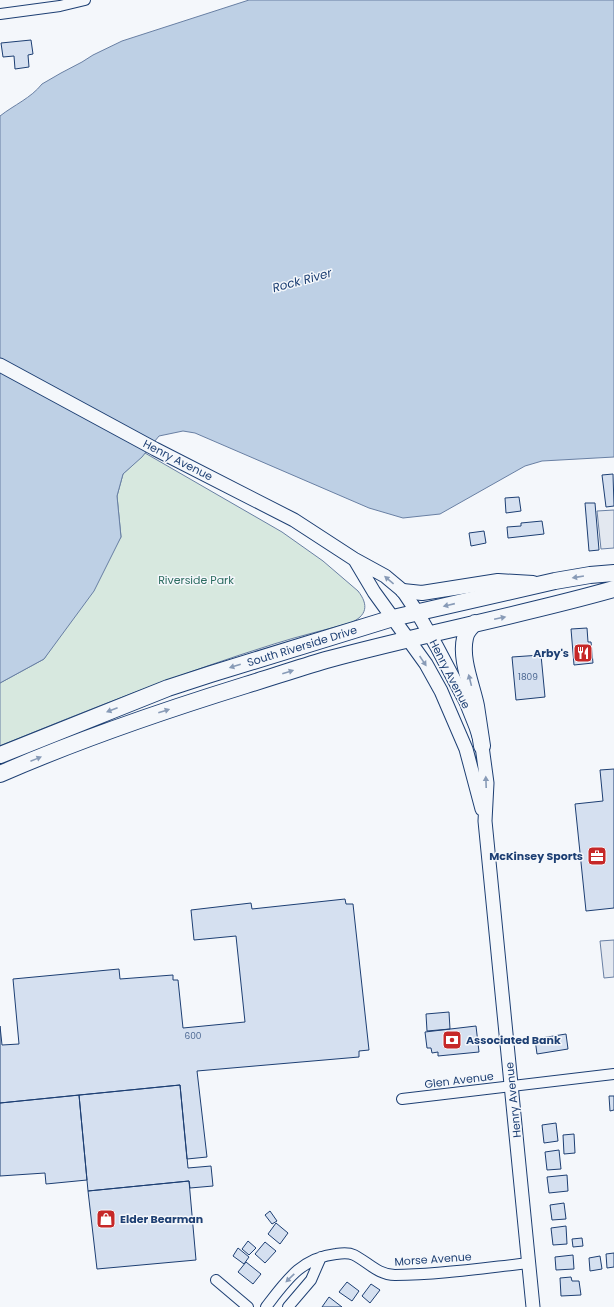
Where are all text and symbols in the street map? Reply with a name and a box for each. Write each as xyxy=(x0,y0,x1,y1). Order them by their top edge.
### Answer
water label: Rock River xyxy=(270,264,334,296)
street label: Henry Avenue xyxy=(141,436,216,484)
park label: Riverside Park xyxy=(158,572,234,588)
one-way arrow xyxy=(571,574,584,580)
one-way arrow xyxy=(384,576,395,585)
one-way arrow xyxy=(443,602,455,608)
one-way arrow xyxy=(494,614,506,620)
street label: South Riverside Drive xyxy=(245,622,359,670)
street label: Henry Avenue xyxy=(426,637,474,712)
restaurant icon: Arby's xyxy=(572,642,594,664)
place label: Arby's xyxy=(533,645,569,661)
one-way arrow xyxy=(419,656,427,666)
one-way arrow xyxy=(229,663,241,669)
one-way arrow xyxy=(282,669,294,675)
house number: 1809 xyxy=(518,671,538,683)
one-way arrow xyxy=(466,674,472,687)
one-way arrow xyxy=(106,707,118,713)
one-way arrow xyxy=(158,708,170,714)
one-way arrow xyxy=(31,755,43,761)
one-way arrow xyxy=(483,776,490,788)
office icon: McKinsey Sports xyxy=(586,845,608,867)
place label: McKinsey Sports xyxy=(489,848,583,864)
bank icon: Associated Bank xyxy=(441,1029,463,1051)
house number: 600 xyxy=(184,1030,202,1042)
place label: Associated Bank xyxy=(466,1032,561,1048)
street label: Henry Avenue xyxy=(501,1061,525,1139)
street label: Glen Avenue xyxy=(424,1068,495,1092)
shop icon: Elder Bearman xyxy=(95,1208,117,1230)
place label: Elder Bearman xyxy=(120,1211,203,1227)
street label: Morse Avenue xyxy=(394,1248,472,1270)
one-way arrow xyxy=(285,1273,295,1282)

